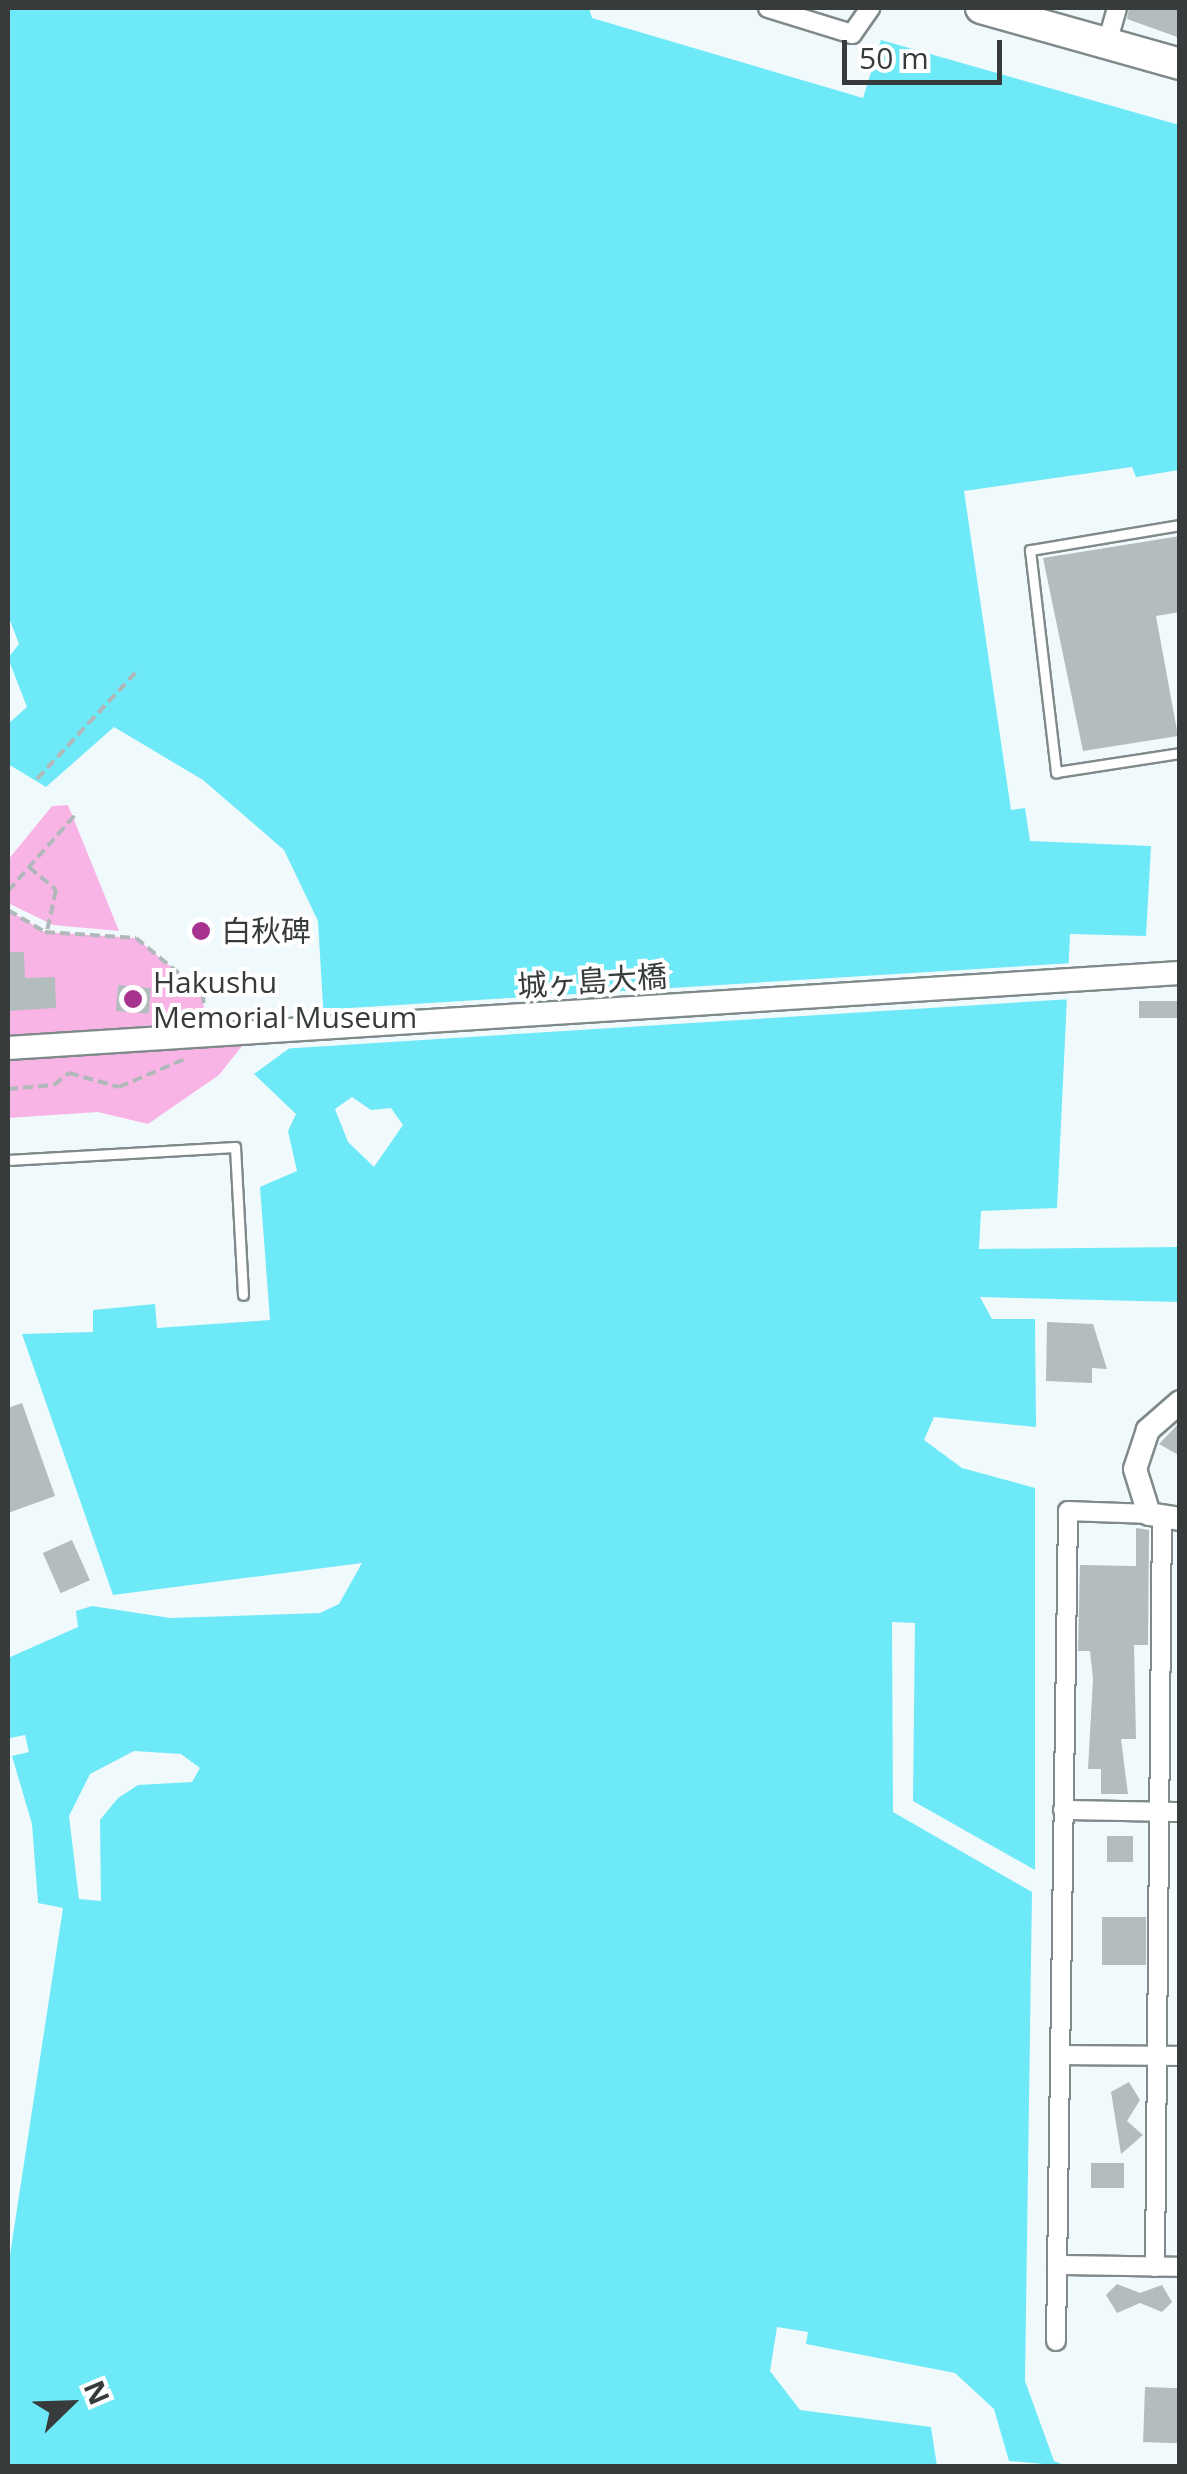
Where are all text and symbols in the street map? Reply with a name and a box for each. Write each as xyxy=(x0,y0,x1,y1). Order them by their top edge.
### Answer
scale bar xyxy=(847,20,1007,82)
text: 50 m xyxy=(859,37,929,78)
place label: 白秋碑 xyxy=(221,913,311,949)
marker: 白秋碑 xyxy=(190,920,212,942)
street label: 城ヶ島大橋 xyxy=(516,958,668,1004)
place label: Hakushu Memorial Museum xyxy=(153,964,417,1034)
marker: Hakushu Memorial Museum xyxy=(122,988,144,1010)
north arrow xyxy=(20,2354,120,2454)
text: N xyxy=(76,2374,120,2410)

